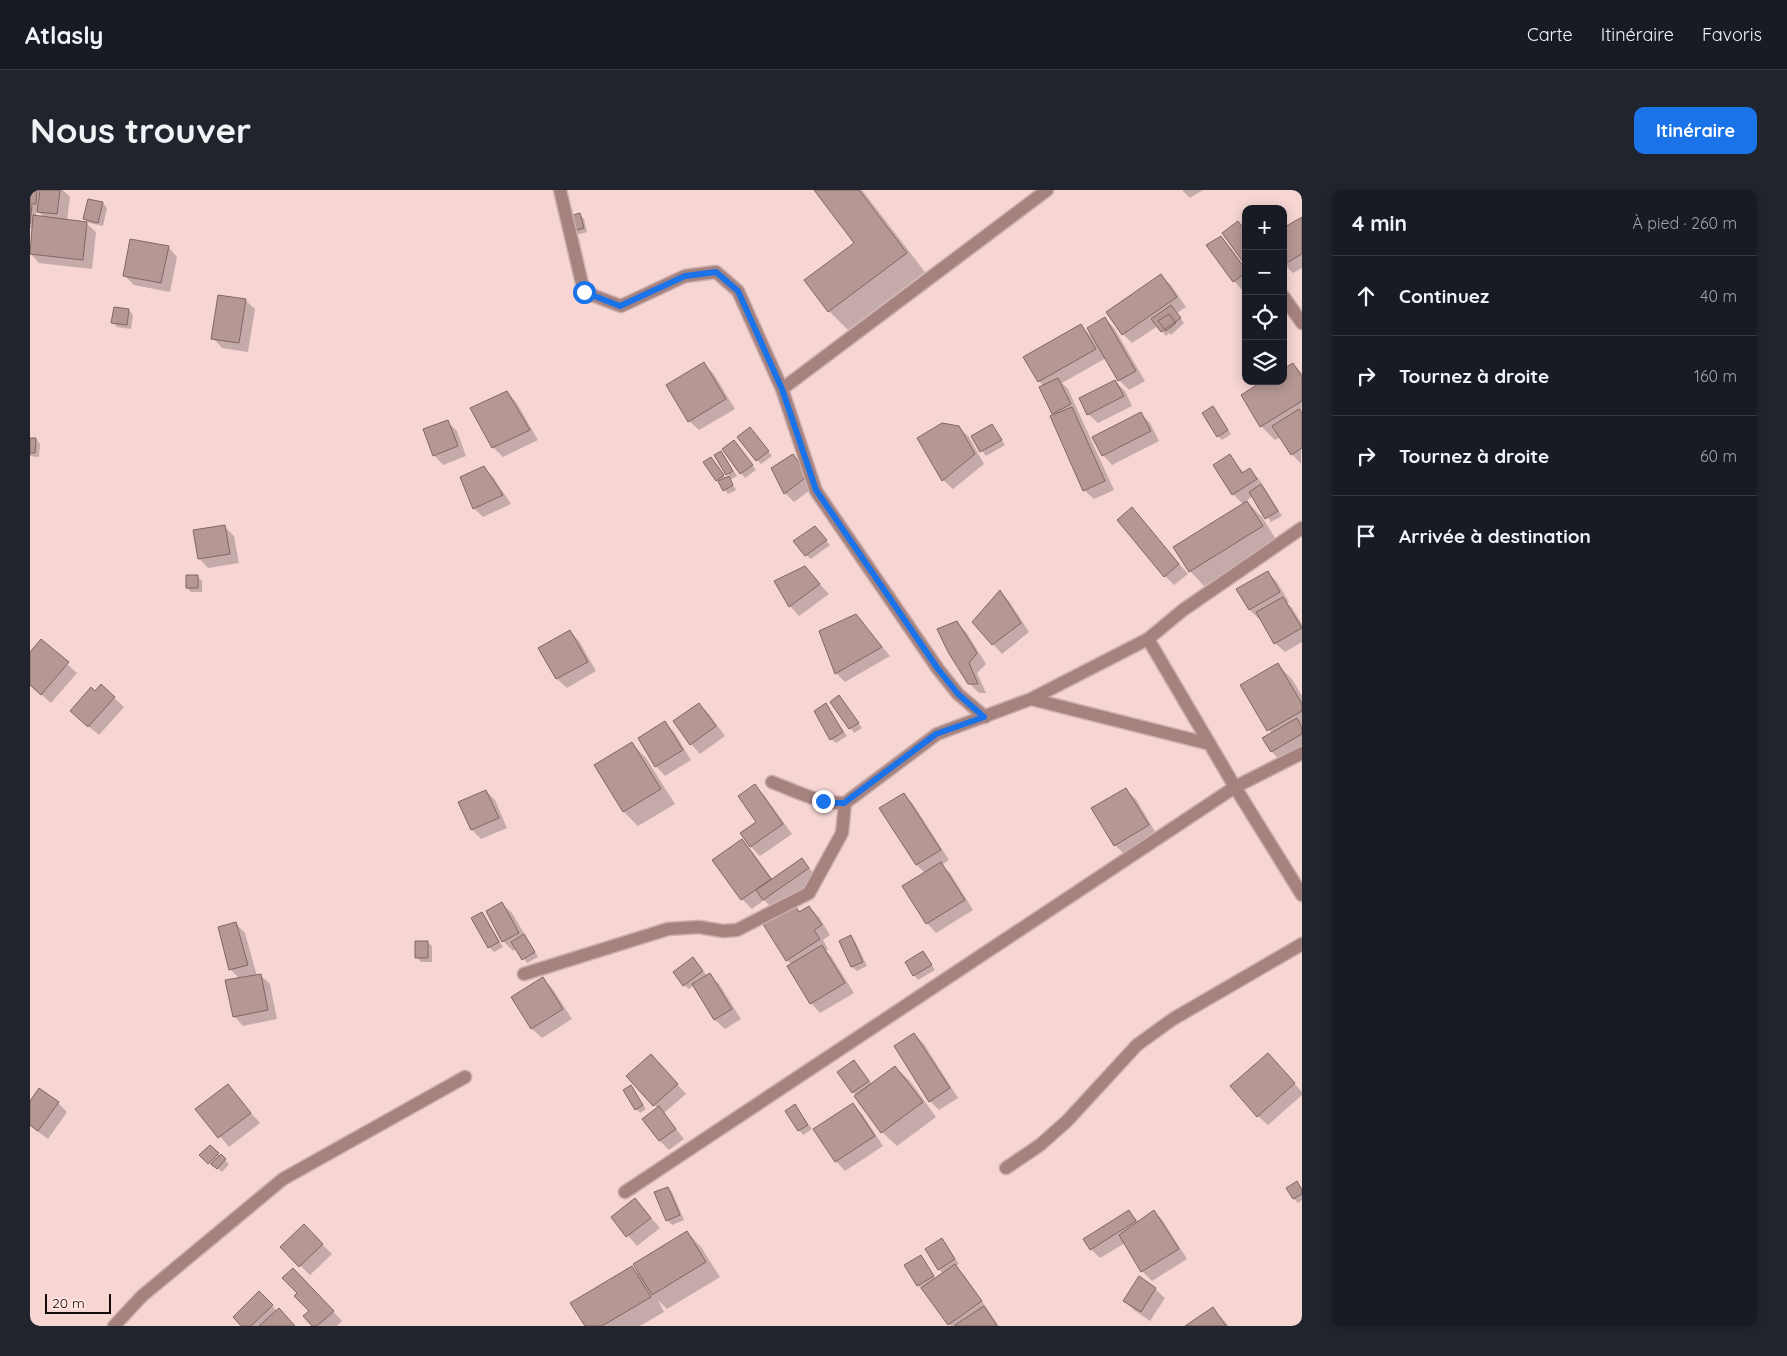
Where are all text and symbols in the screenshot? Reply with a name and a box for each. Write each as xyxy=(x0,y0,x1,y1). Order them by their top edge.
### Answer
text: Atlasly xyxy=(25,20,103,50)
text: Carte xyxy=(1527,23,1573,46)
text: Itinéraire xyxy=(1601,23,1674,46)
text: Favoris xyxy=(1702,23,1762,46)
button: Itinéraire xyxy=(1634,107,1757,154)
text: Nous trouver xyxy=(30,108,251,152)
map controls xyxy=(1242,205,1287,385)
button: + xyxy=(1242,205,1287,250)
text: 4 min xyxy=(1352,210,1407,236)
text: À pied · 260 m xyxy=(1633,213,1737,233)
button: − xyxy=(1242,250,1287,295)
route start xyxy=(573,281,596,304)
icon: ahead xyxy=(1352,282,1380,310)
text: Continuez xyxy=(1399,284,1489,308)
text: 40 m xyxy=(1700,286,1737,306)
button: locate xyxy=(1242,295,1287,340)
button: layers xyxy=(1242,340,1287,385)
icon: right xyxy=(1352,362,1380,390)
text: Tournez à droite xyxy=(1399,364,1549,388)
text: 160 m xyxy=(1694,366,1737,386)
icon: right xyxy=(1352,442,1380,470)
text: Tournez à droite xyxy=(1399,444,1549,468)
text: 60 m xyxy=(1700,446,1737,466)
icon: arrive xyxy=(1352,522,1380,550)
text: Arrivée à destination xyxy=(1399,524,1591,548)
route end xyxy=(812,790,835,813)
scale bar xyxy=(45,1291,111,1314)
text: 20 m xyxy=(52,1294,85,1312)

